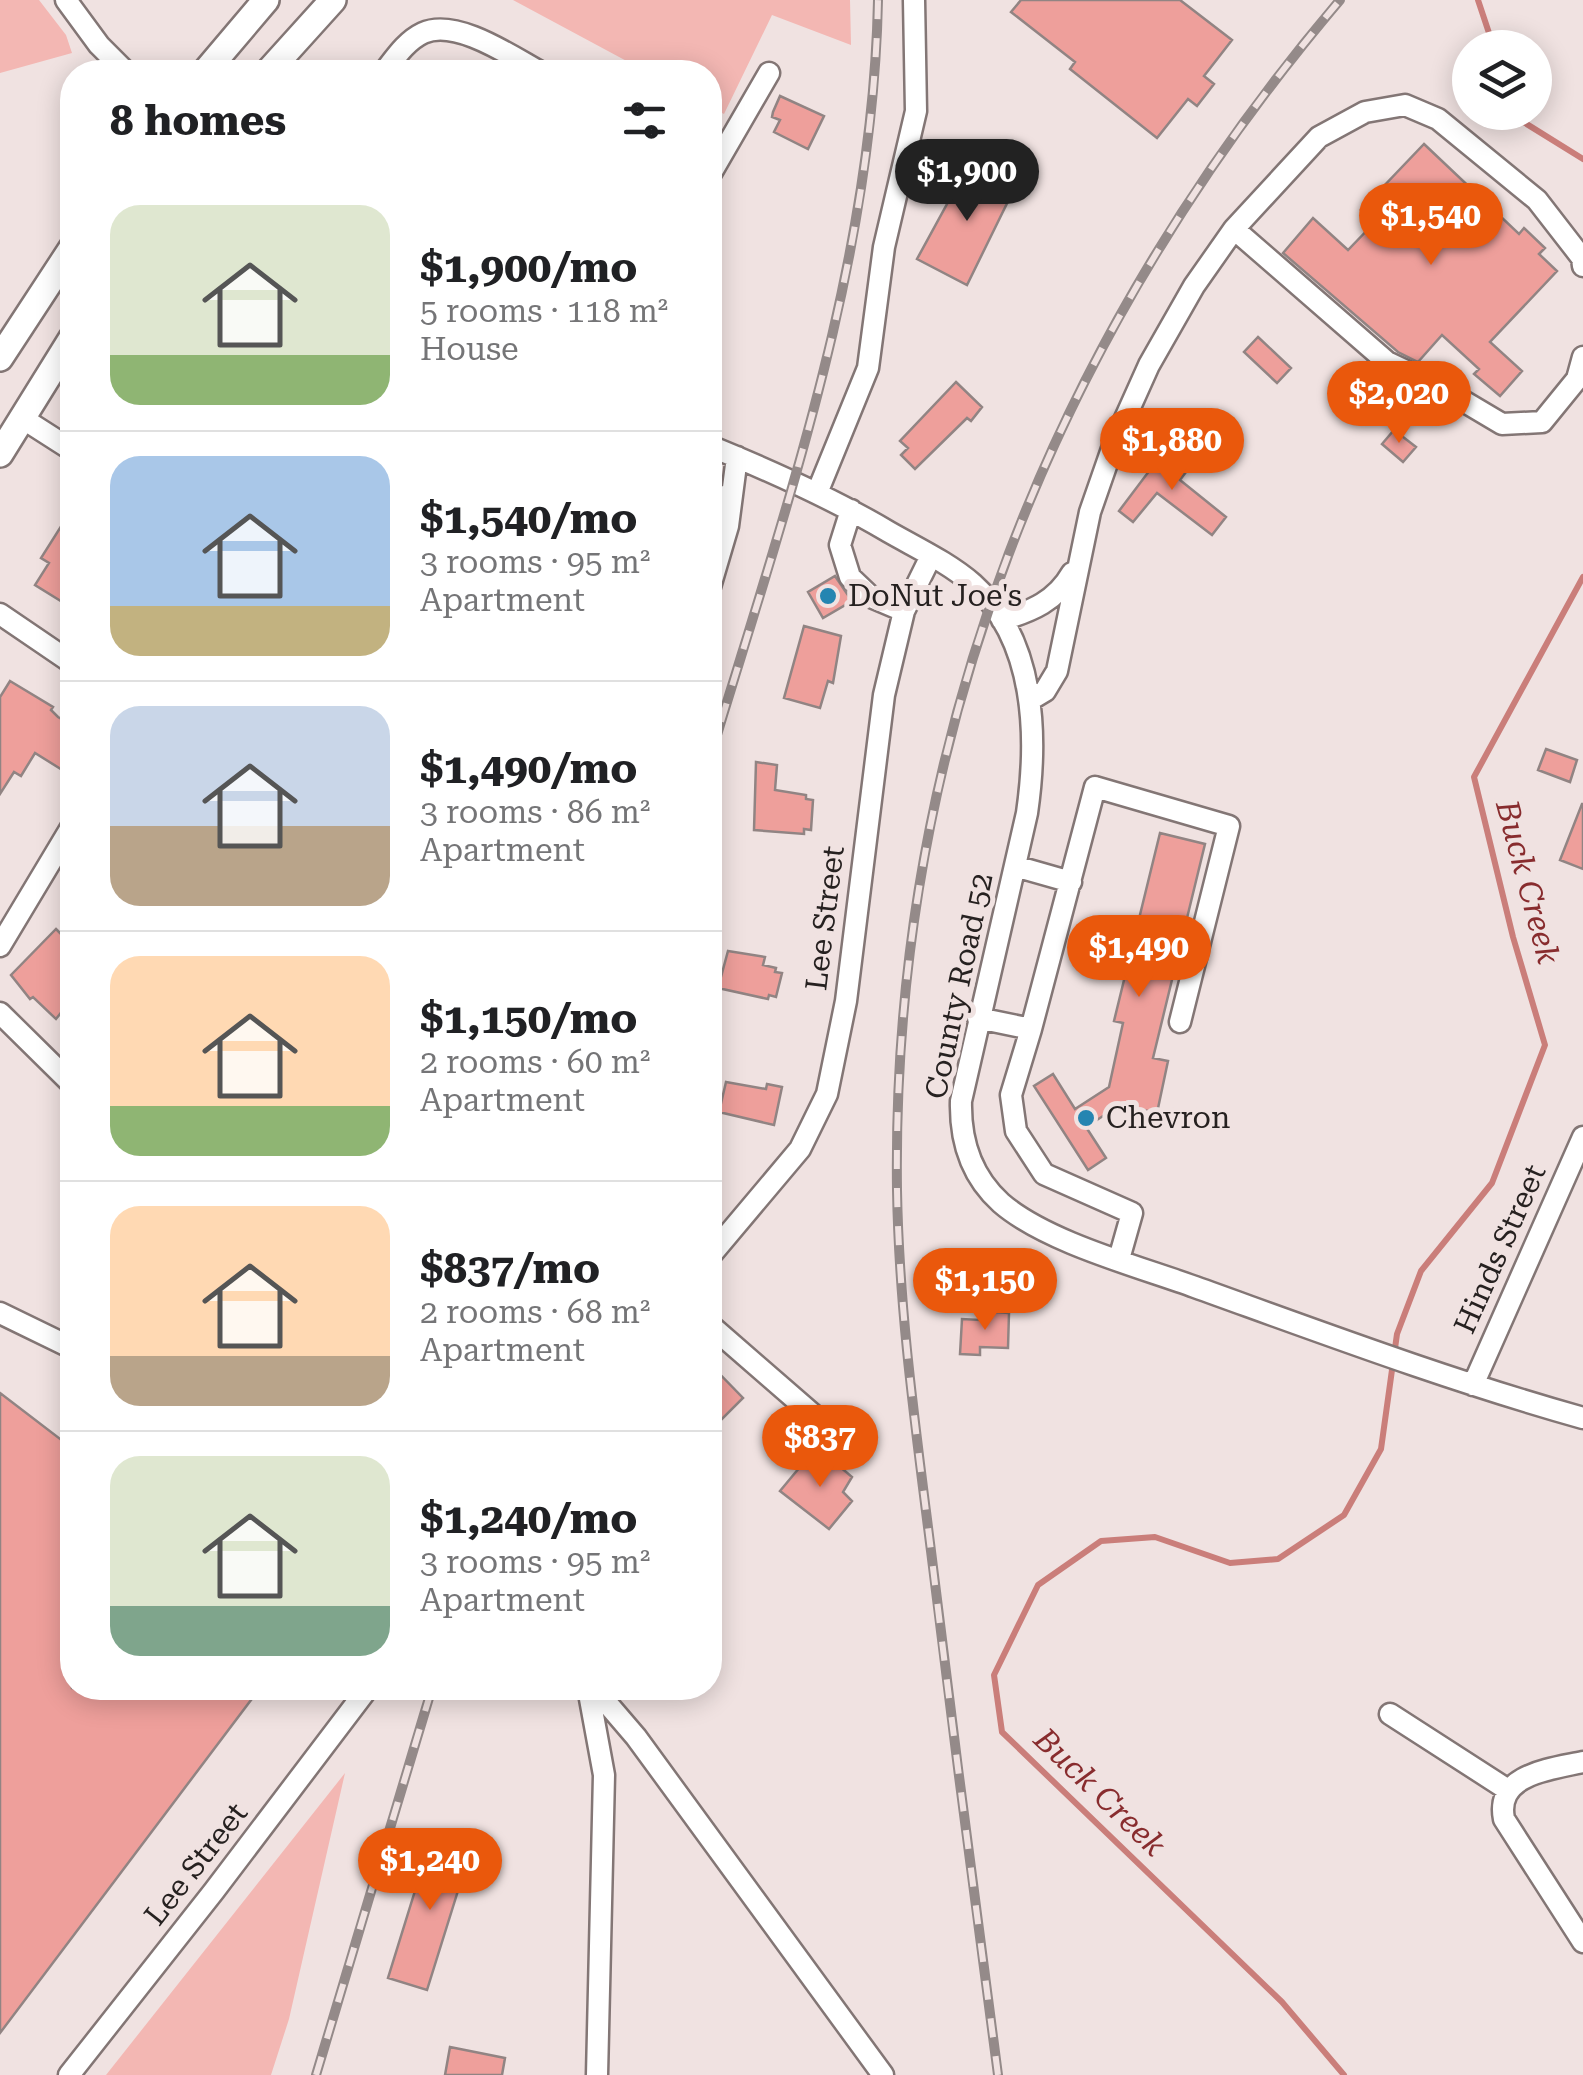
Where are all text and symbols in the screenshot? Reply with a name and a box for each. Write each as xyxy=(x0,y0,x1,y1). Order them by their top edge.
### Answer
map controls xyxy=(1452,30,1552,130)
button: layers xyxy=(1452,30,1552,130)
icon: filters xyxy=(617,93,672,148)
text: 8 homes xyxy=(110,96,286,145)
pin: $1,900 xyxy=(886,139,1048,224)
text: $1,900 xyxy=(917,152,1017,190)
pin: $1,540 xyxy=(1350,183,1512,268)
text: $1,540 xyxy=(1381,196,1481,234)
text: $1,900/mo xyxy=(420,243,637,292)
icon: home xyxy=(190,245,310,365)
text: 5 rooms · 118 m² xyxy=(420,292,668,330)
text: House xyxy=(420,330,519,368)
pin: $2,020 xyxy=(1318,361,1480,446)
text: $2,020 xyxy=(1349,374,1449,412)
pin: $1,880 xyxy=(1091,408,1253,493)
text: $1,880 xyxy=(1122,421,1222,459)
text: $1,540/mo xyxy=(420,494,637,543)
icon: home xyxy=(190,496,310,616)
text: 3 rooms · 95 m² xyxy=(420,543,650,581)
place label: DoNut Joe's xyxy=(848,578,1022,613)
text: Apartment xyxy=(420,581,585,619)
marker: DoNut Joe's xyxy=(817,585,839,607)
text: $1,490/mo xyxy=(420,744,637,793)
icon: home xyxy=(190,746,310,866)
text: 3 rooms · 86 m² xyxy=(420,793,650,831)
water label: Buck Creek xyxy=(1488,795,1568,969)
text: Apartment xyxy=(420,831,585,869)
street label: Lee Street xyxy=(798,844,851,992)
street label: County Road 52 xyxy=(917,870,1000,1102)
pin: $1,490 xyxy=(1058,915,1220,1000)
text: $1,490 xyxy=(1089,928,1189,966)
text: $1,150/mo xyxy=(420,994,637,1043)
icon: home xyxy=(190,996,310,1116)
text: 2 rooms · 60 m² xyxy=(420,1043,650,1081)
text: Apartment xyxy=(420,1081,585,1119)
place label: Chevron xyxy=(1106,1100,1230,1135)
marker: Chevron xyxy=(1075,1107,1097,1129)
street label: Hinds Street xyxy=(1447,1159,1552,1339)
text: $837/mo xyxy=(420,1244,600,1293)
icon: home xyxy=(190,1246,310,1366)
pin: $1,150 xyxy=(904,1248,1066,1333)
text: $1,150 xyxy=(935,1261,1035,1299)
text: 2 rooms · 68 m² xyxy=(420,1293,650,1331)
text: Apartment xyxy=(420,1331,585,1369)
pin: $837 xyxy=(761,1405,879,1490)
text: $837 xyxy=(784,1418,856,1456)
text: $1,240/mo xyxy=(420,1494,637,1543)
icon: home xyxy=(190,1496,310,1616)
text: 3 rooms · 95 m² xyxy=(420,1543,650,1581)
text: Apartment xyxy=(420,1581,585,1619)
water label: Buck Creek xyxy=(1026,1719,1174,1864)
street label: Lee Street xyxy=(137,1796,254,1932)
pin: $1,240 xyxy=(349,1828,511,1913)
text: $1,240 xyxy=(380,1841,480,1879)

